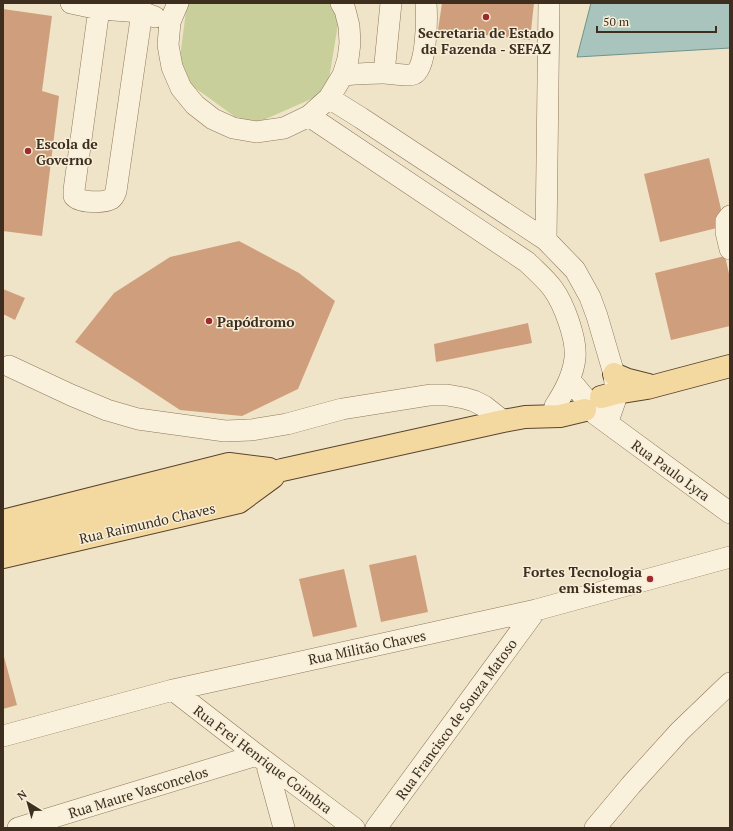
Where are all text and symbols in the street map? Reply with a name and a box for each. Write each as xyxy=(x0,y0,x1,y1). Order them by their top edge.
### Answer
scale bar xyxy=(597,8,716,34)
marker: Secretaria de Estado da Fazenda - SEFAZ xyxy=(481,12,491,22)
text: 50 m xyxy=(603,14,630,29)
place label: Secretaria de Estado da Fazenda - SEFAZ xyxy=(418,23,554,58)
place label: Escola de Governo xyxy=(36,134,98,169)
marker: Escola de Governo xyxy=(23,146,33,156)
place label: Papódromo xyxy=(217,312,295,331)
marker: Papódromo xyxy=(204,316,214,326)
street label: Rua Paulo Lyra xyxy=(628,435,714,505)
street label: Rua Raimundo Chaves xyxy=(77,498,217,548)
place label: Fortes Tecnologia em Sistemas xyxy=(523,562,642,597)
marker: Fortes Tecnologia em Sistemas xyxy=(645,574,655,584)
street label: Rua Militão Chaves xyxy=(306,625,428,669)
street label: Rua Francisco de Souza Matoso xyxy=(391,634,521,803)
street label: Rua Frei Henrique Coimbra xyxy=(190,701,336,817)
street label: Rua Maure Vasconcelos xyxy=(66,762,210,822)
north arrow xyxy=(8,783,48,823)
text: N xyxy=(14,787,30,803)

